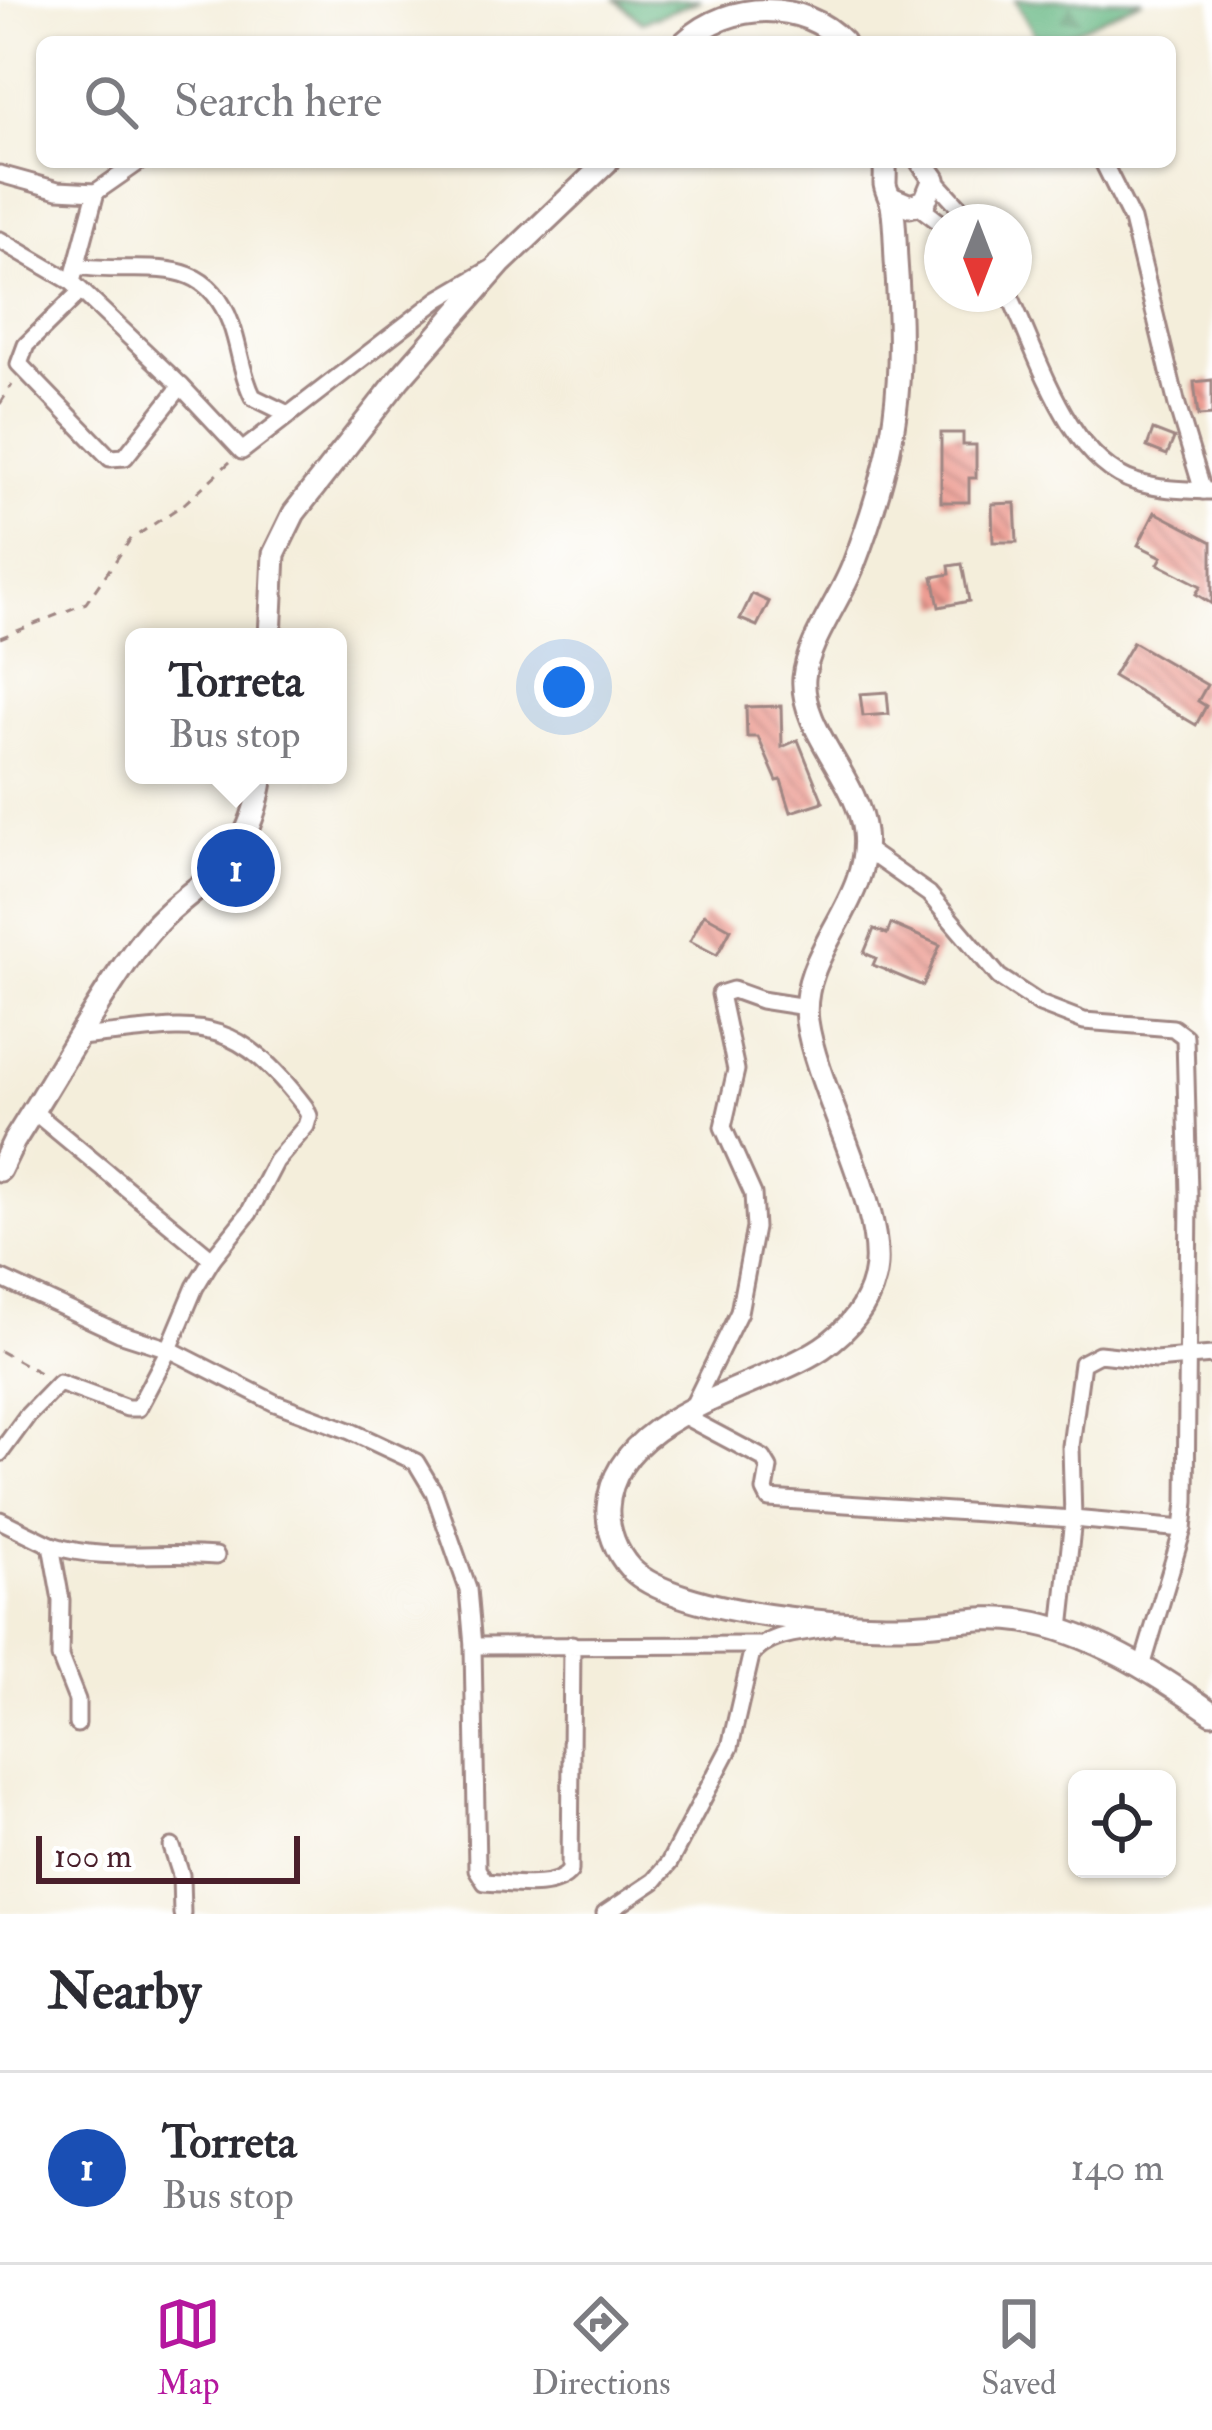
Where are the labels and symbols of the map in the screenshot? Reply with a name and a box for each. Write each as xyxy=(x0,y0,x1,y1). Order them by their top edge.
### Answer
north arrow xyxy=(924,204,1032,312)
your location xyxy=(534,657,594,717)
pin: 1 xyxy=(197,823,275,913)
scale bar xyxy=(36,1830,300,1883)

